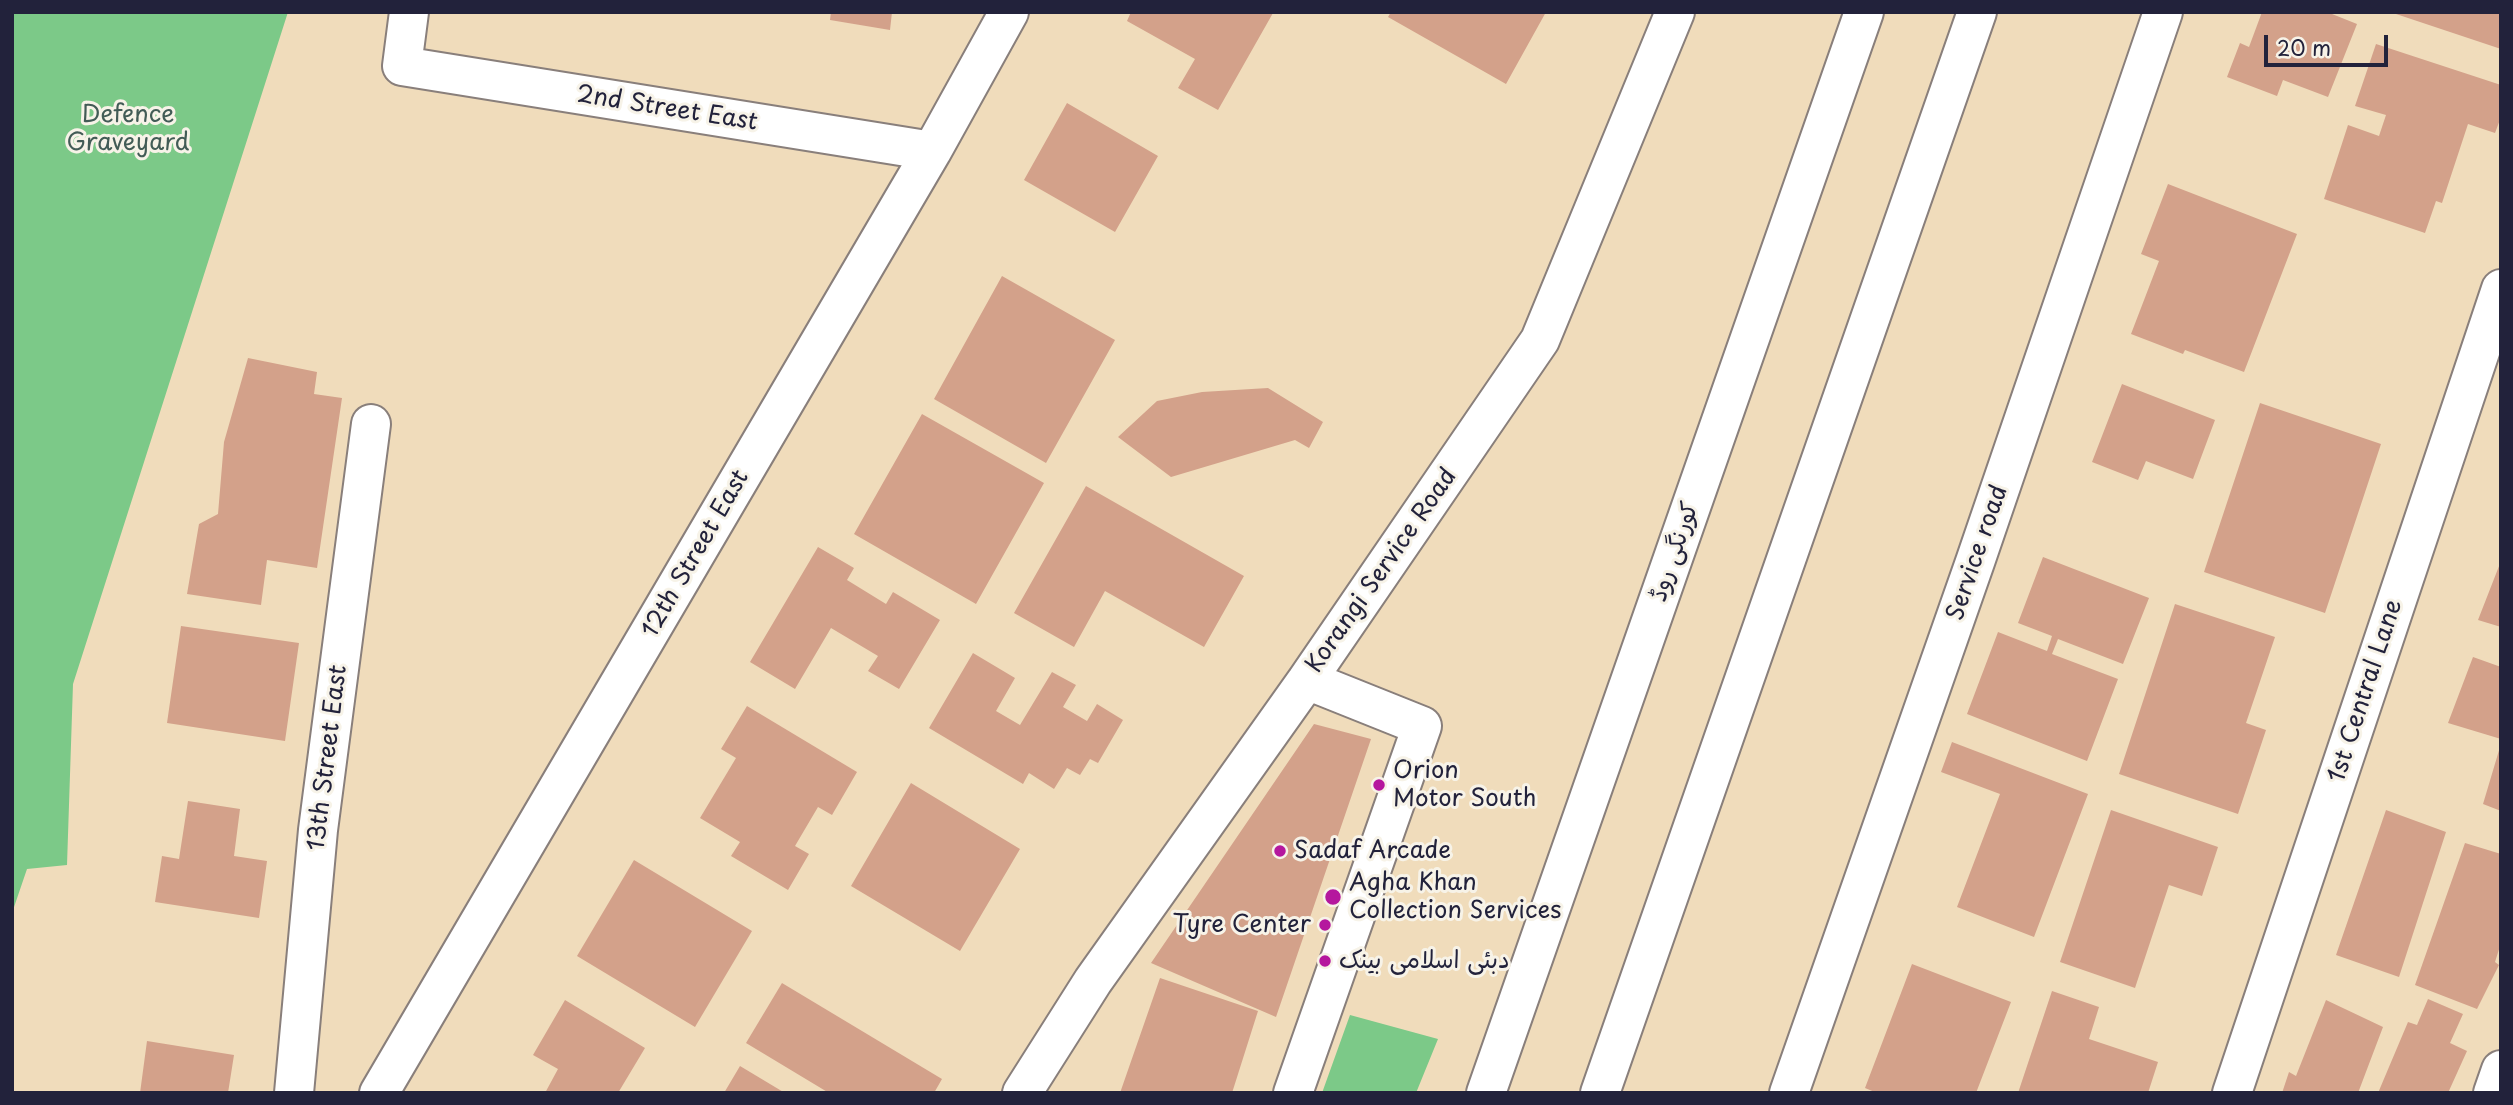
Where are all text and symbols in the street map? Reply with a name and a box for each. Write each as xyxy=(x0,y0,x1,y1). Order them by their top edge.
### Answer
scale bar xyxy=(2268,21,2392,65)
text: 20 m xyxy=(2277,31,2331,63)
street label: 2nd Street East xyxy=(575,81,759,137)
park label: Defence Graveyard xyxy=(67,101,189,157)
street label: Korangi Service Road xyxy=(1301,463,1463,679)
street label: 12th Street East xyxy=(636,465,756,643)
street label: Service road xyxy=(1941,482,2015,624)
street label: کورنگی روڈ xyxy=(1645,498,1705,606)
street label: 1st Central Lane xyxy=(2323,596,2409,786)
street label: 13th Street East xyxy=(302,664,354,852)
place label: Orion Motor South xyxy=(1393,757,1537,813)
marker: Orion Motor South xyxy=(1371,777,1387,793)
place label: Sadaf Arcade xyxy=(1294,837,1451,865)
marker: Sadaf Arcade xyxy=(1272,843,1288,859)
place label: Agha Khan Collection Services xyxy=(1349,869,1561,925)
marker: Agha Khan Collection Services xyxy=(1323,887,1343,907)
place label: Tyre Center xyxy=(1172,911,1311,939)
marker: Tyre Center xyxy=(1317,917,1333,933)
place label: دبئی اسلامی بینک xyxy=(1339,947,1510,975)
marker: دبئی اسلامی بینک xyxy=(1317,953,1333,969)

